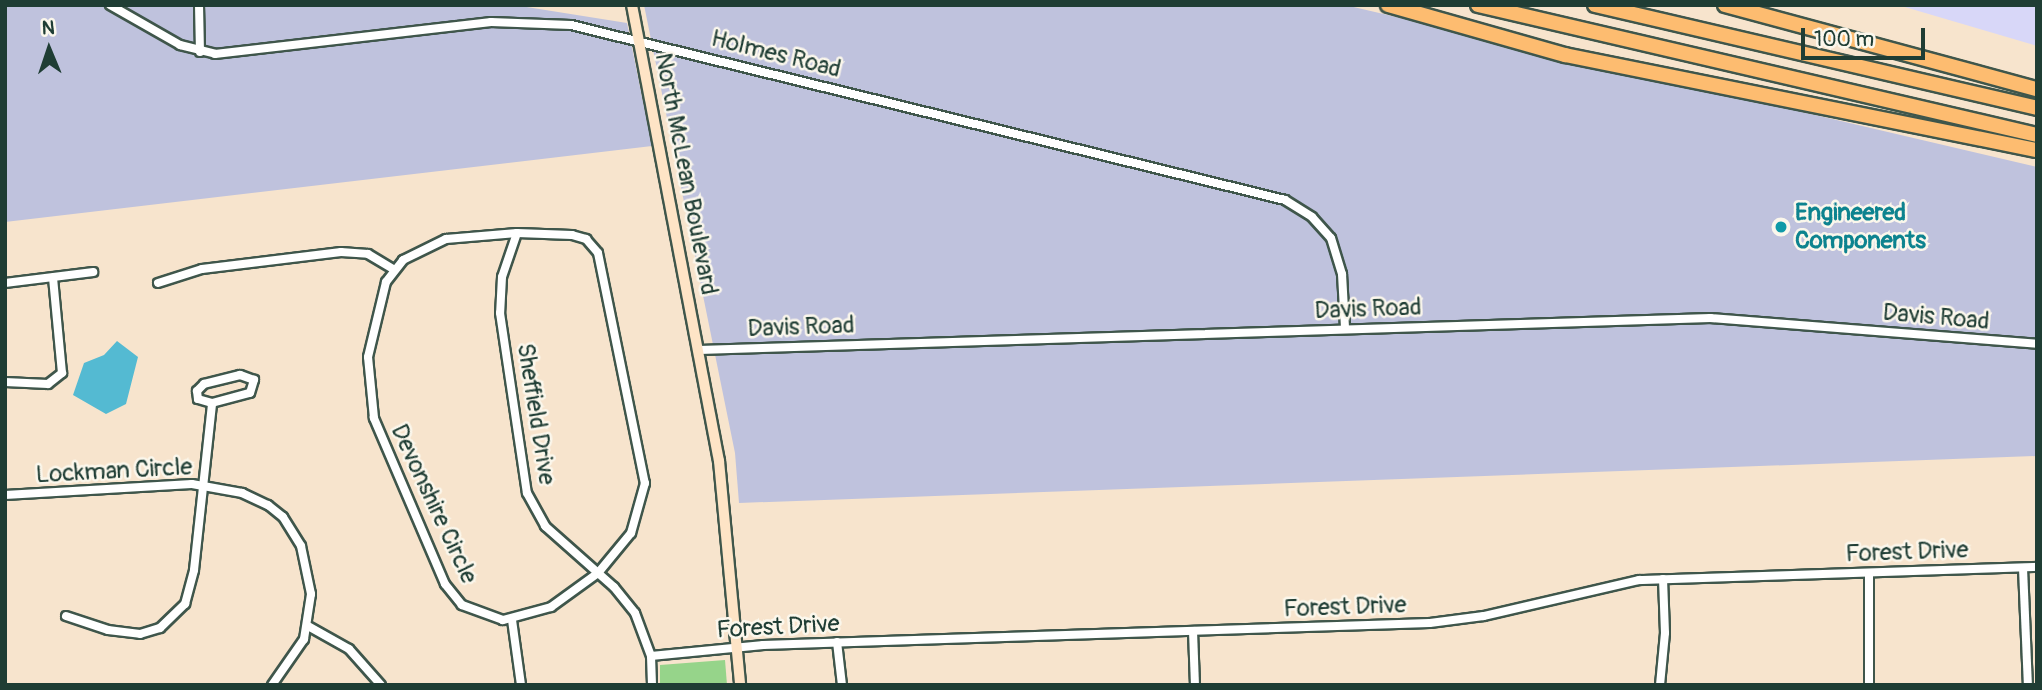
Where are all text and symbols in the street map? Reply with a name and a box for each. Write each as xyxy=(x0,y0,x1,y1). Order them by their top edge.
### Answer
north arrow xyxy=(14,14,84,84)
scale bar xyxy=(1804,14,1928,58)
text: N xyxy=(41,16,55,40)
street label: Holmes Road xyxy=(708,24,844,84)
text: 100 m xyxy=(1814,26,1874,53)
street label: North McLean Boulevard xyxy=(648,51,724,297)
place label: Engineered Components xyxy=(1795,199,1926,255)
marker: Engineered Components xyxy=(1773,219,1789,235)
street label: Davis Road xyxy=(1314,293,1422,325)
street label: Davis Road xyxy=(1881,298,1991,336)
street label: Davis Road xyxy=(747,311,855,343)
street label: Sheffield Drive xyxy=(511,341,561,487)
street label: Devonshire Circle xyxy=(385,420,483,588)
street label: Lockman Circle xyxy=(35,453,193,489)
street label: Forest Drive xyxy=(1845,535,1969,569)
street label: Forest Drive xyxy=(1283,590,1407,624)
street label: Forest Drive xyxy=(716,609,840,645)

